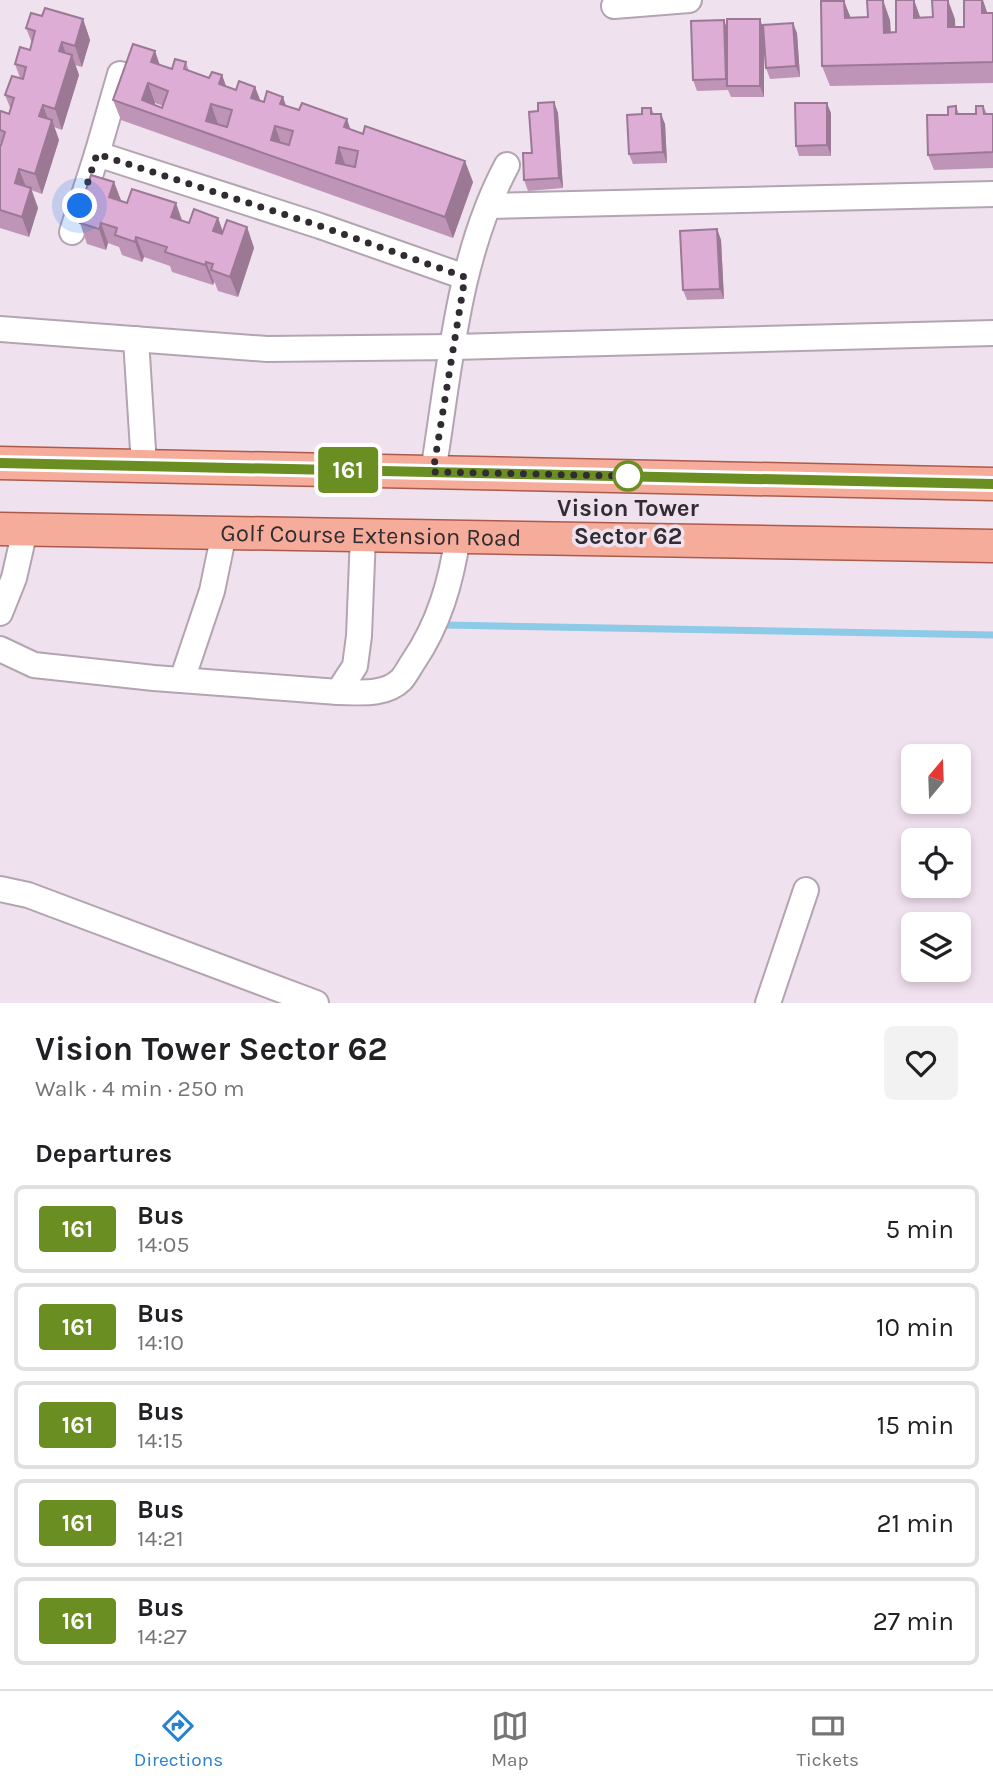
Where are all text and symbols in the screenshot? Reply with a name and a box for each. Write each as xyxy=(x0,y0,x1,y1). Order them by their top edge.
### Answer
your location xyxy=(62,188,97,223)
line badge: 161 xyxy=(308,447,388,493)
text: 161 xyxy=(332,456,364,484)
marker: Vision Tower Sector 62 xyxy=(613,461,643,491)
place label: Vision Tower Sector 62 xyxy=(557,494,700,550)
street label: Golf Course Extension Road xyxy=(220,519,522,552)
north arrow xyxy=(901,744,971,814)
map controls xyxy=(901,744,971,982)
button: locate xyxy=(901,828,971,898)
button: layers xyxy=(901,912,971,982)
button: heart xyxy=(884,1026,958,1100)
text: Vision Tower Sector 62 xyxy=(35,1030,388,1068)
text: Walk · 4 min · 250 m xyxy=(35,1075,244,1102)
text: Departures xyxy=(35,1138,172,1169)
text: Bus xyxy=(137,1200,184,1231)
text: 5 min xyxy=(885,1214,954,1245)
text: 161 xyxy=(62,1215,93,1243)
text: 14:05 xyxy=(137,1231,189,1258)
text: Bus xyxy=(137,1298,184,1329)
text: 10 min xyxy=(876,1312,954,1343)
text: 161 xyxy=(62,1313,93,1341)
text: 14:10 xyxy=(137,1329,184,1356)
text: Bus xyxy=(137,1396,184,1427)
text: 15 min xyxy=(877,1410,954,1441)
text: 161 xyxy=(62,1411,93,1439)
text: 14:15 xyxy=(137,1427,183,1454)
text: Bus xyxy=(137,1494,184,1525)
text: 21 min xyxy=(876,1508,954,1539)
text: 161 xyxy=(62,1509,93,1537)
text: 14:21 xyxy=(137,1525,184,1552)
text: Bus xyxy=(137,1592,184,1623)
text: 27 min xyxy=(873,1606,954,1637)
text: 161 xyxy=(62,1607,93,1635)
text: 14:27 xyxy=(137,1623,187,1650)
tab: Directions xyxy=(134,1707,223,1771)
tab: Map xyxy=(491,1707,529,1771)
tab: Tickets xyxy=(797,1707,859,1771)

